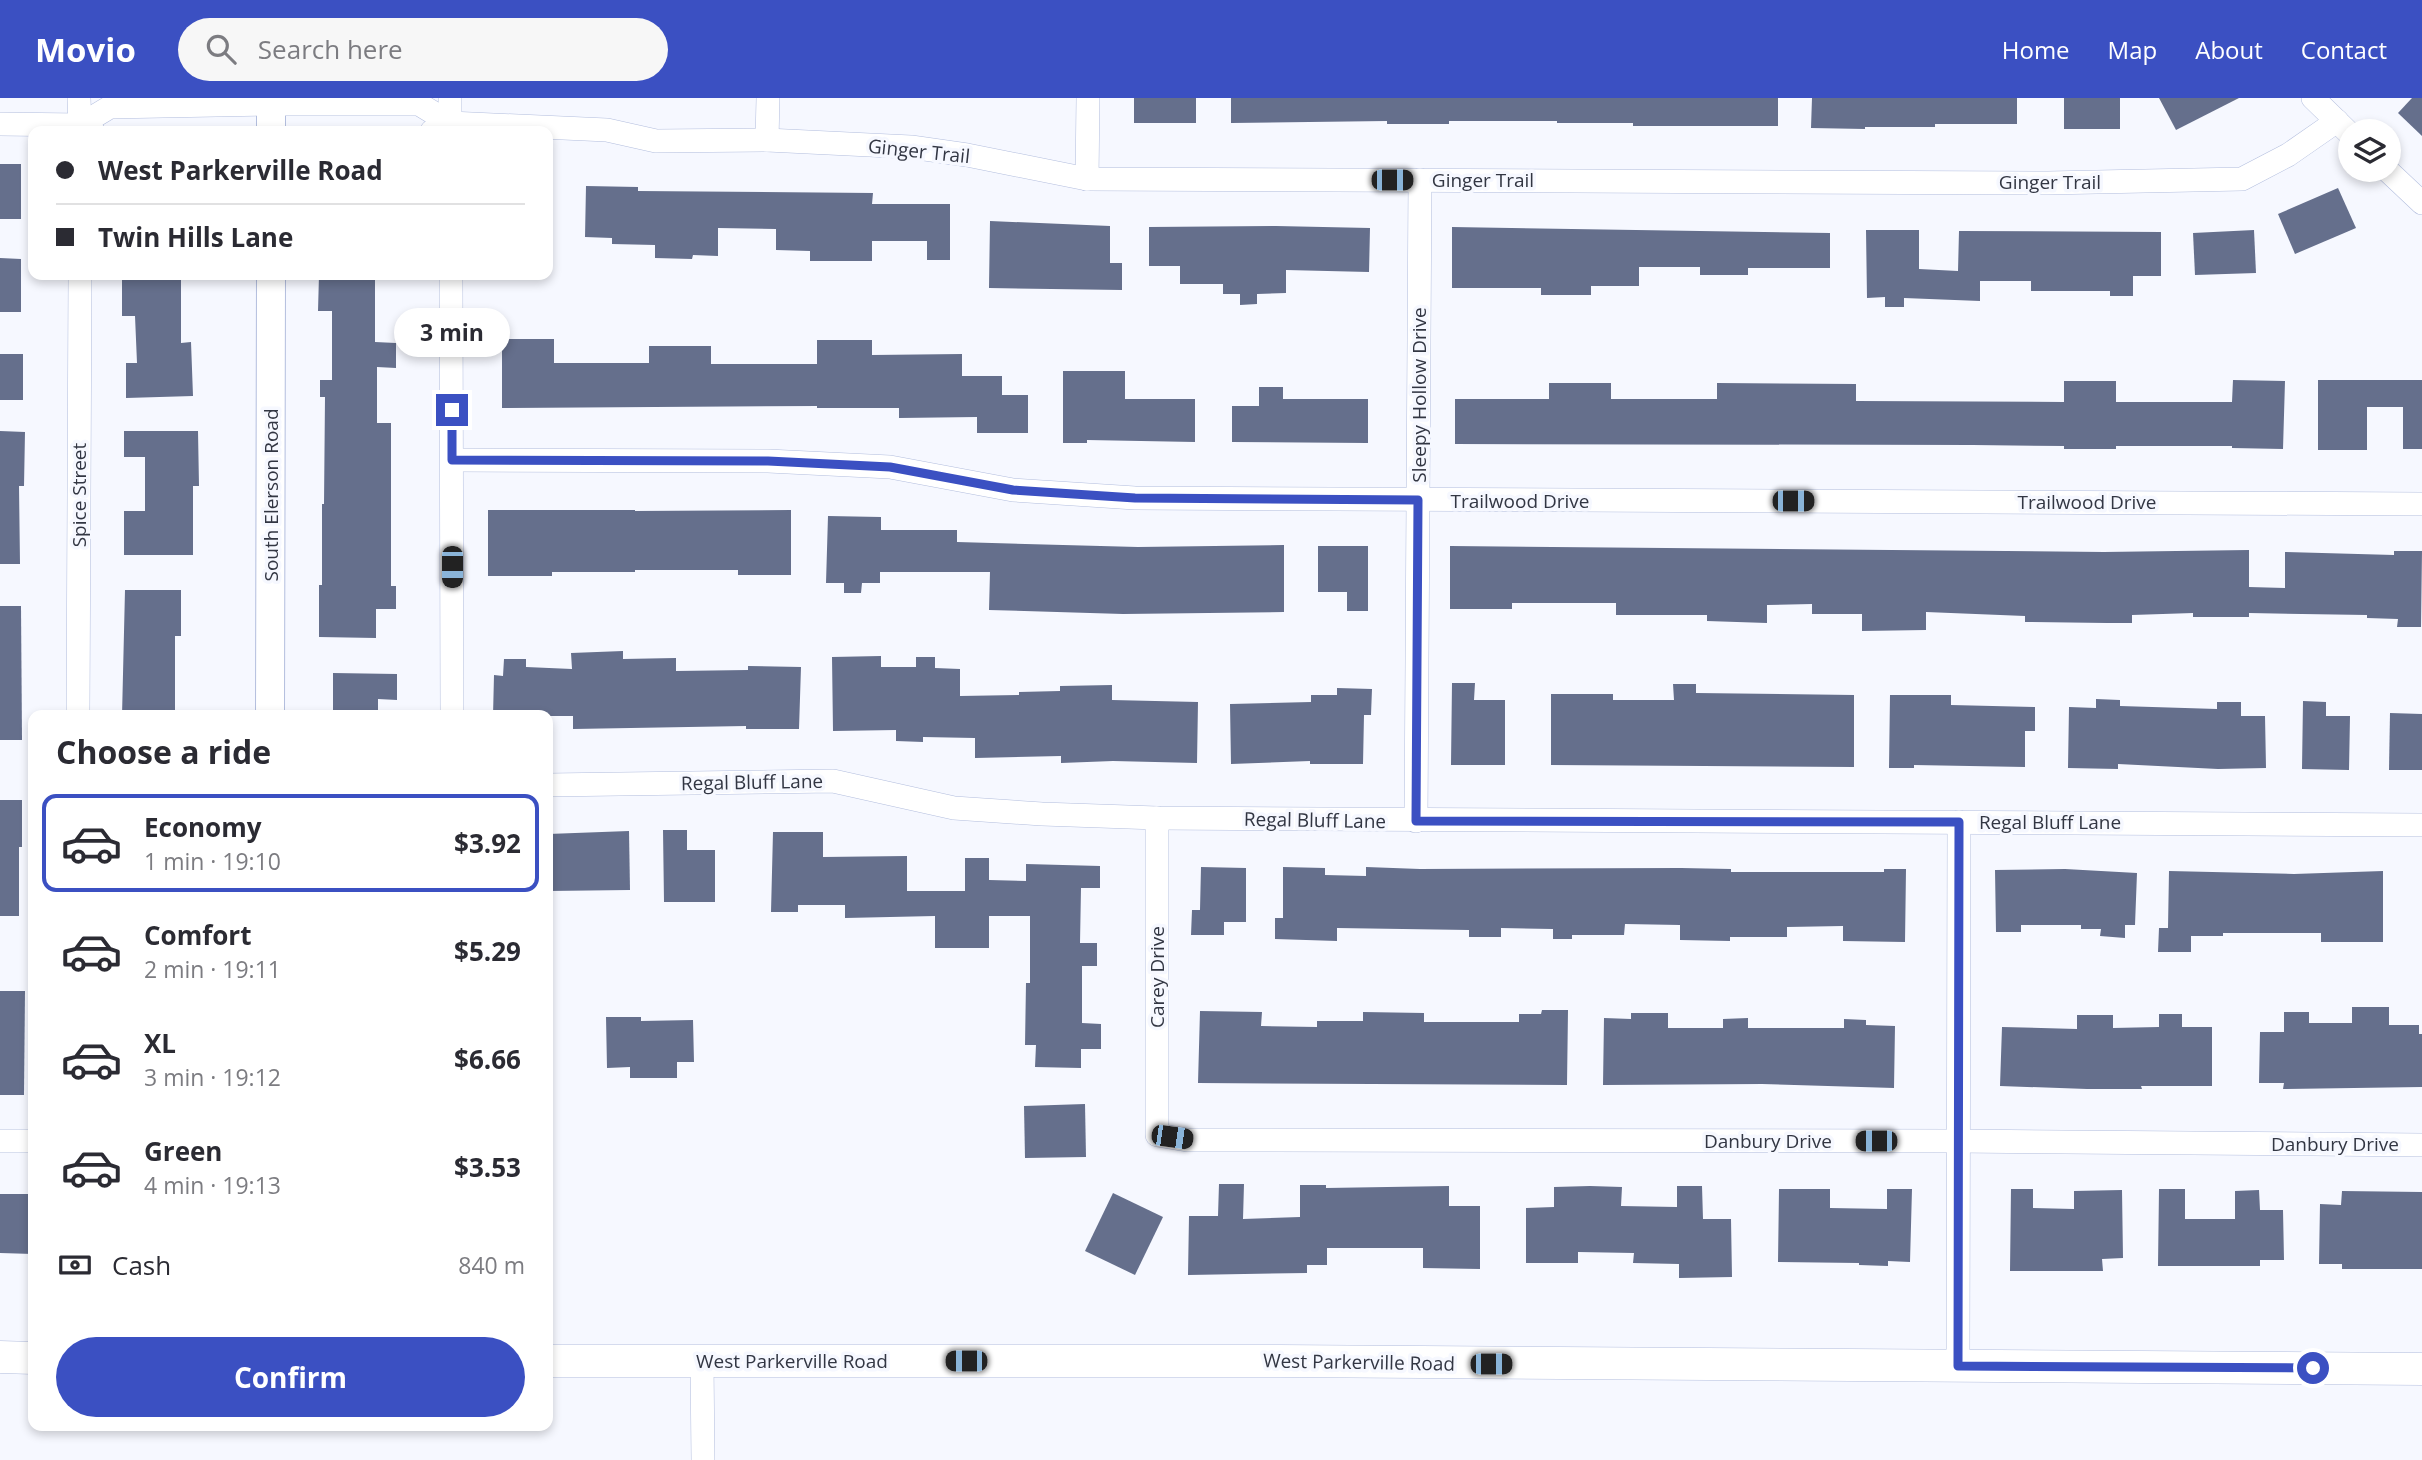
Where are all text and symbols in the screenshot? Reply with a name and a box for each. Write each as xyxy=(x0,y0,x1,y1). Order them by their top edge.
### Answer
search box xyxy=(178,18,668,81)
text: Movio xyxy=(35,27,136,72)
icon: search xyxy=(202,30,240,68)
text: Search here xyxy=(258,31,403,67)
text: Home xyxy=(2002,33,2070,66)
text: Map xyxy=(2108,33,2157,66)
text: About xyxy=(2195,33,2263,66)
text: Contact xyxy=(2301,33,2387,66)
map controls xyxy=(2338,119,2401,182)
button: layers xyxy=(2338,119,2401,182)
street label: Ginger Trail xyxy=(867,133,971,169)
text: West Parkerville Road xyxy=(98,152,383,188)
street label: Ginger Trail xyxy=(1432,167,1534,193)
street label: Ginger Trail xyxy=(1999,169,2101,195)
car xyxy=(1372,170,1414,191)
text: Twin Hills Lane xyxy=(98,219,293,255)
street label: Sleepy Hollow Drive xyxy=(1406,307,1432,483)
callout: 3 min xyxy=(394,308,510,358)
text: 3 min xyxy=(420,316,484,348)
route end xyxy=(436,394,468,426)
street label: South Elerson Road xyxy=(258,408,284,582)
street label: Spice Street xyxy=(66,442,92,547)
street label: Trailwood Drive xyxy=(1450,488,1590,514)
street label: Trailwood Drive xyxy=(2017,489,2157,515)
car xyxy=(1773,491,1815,512)
car xyxy=(442,546,463,588)
text: Choose a ride xyxy=(56,730,271,773)
street label: Regal Bluff Lane xyxy=(681,768,823,796)
street label: Regal Bluff Lane xyxy=(1244,806,1386,834)
text: Economy xyxy=(144,809,262,845)
street label: Regal Bluff Lane xyxy=(1979,809,2121,835)
icon: car xyxy=(60,812,123,875)
text: $3.92 xyxy=(454,825,521,861)
text: 1 min · 19:10 xyxy=(144,845,281,877)
text: Comfort xyxy=(144,917,251,953)
icon: car xyxy=(60,920,123,983)
street label: Carey Drive xyxy=(1144,926,1170,1028)
text: $5.29 xyxy=(454,933,521,969)
text: 2 min · 19:11 xyxy=(144,953,281,985)
text: XL xyxy=(144,1025,176,1061)
icon: car xyxy=(60,1028,123,1091)
text: $6.66 xyxy=(454,1041,521,1077)
text: 3 min · 19:12 xyxy=(144,1061,281,1093)
car xyxy=(1150,1124,1195,1150)
street label: Danbury Drive xyxy=(1704,1128,1832,1154)
car xyxy=(1856,1131,1898,1152)
street label: Danbury Drive xyxy=(2271,1131,2399,1157)
text: Green xyxy=(144,1133,222,1169)
icon: car xyxy=(60,1136,123,1199)
text: $3.53 xyxy=(454,1149,521,1185)
text: 4 min · 19:13 xyxy=(144,1169,281,1201)
icon: cash xyxy=(56,1246,94,1284)
text: Cash xyxy=(112,1247,171,1283)
text: 840 m xyxy=(458,1249,525,1281)
button: Confirm xyxy=(56,1337,525,1417)
street label: West Parkerville Road xyxy=(1263,1347,1455,1377)
street label: West Parkerville Road xyxy=(696,1348,888,1374)
car xyxy=(946,1351,988,1372)
route start xyxy=(2297,1352,2329,1384)
car xyxy=(1471,1354,1513,1375)

